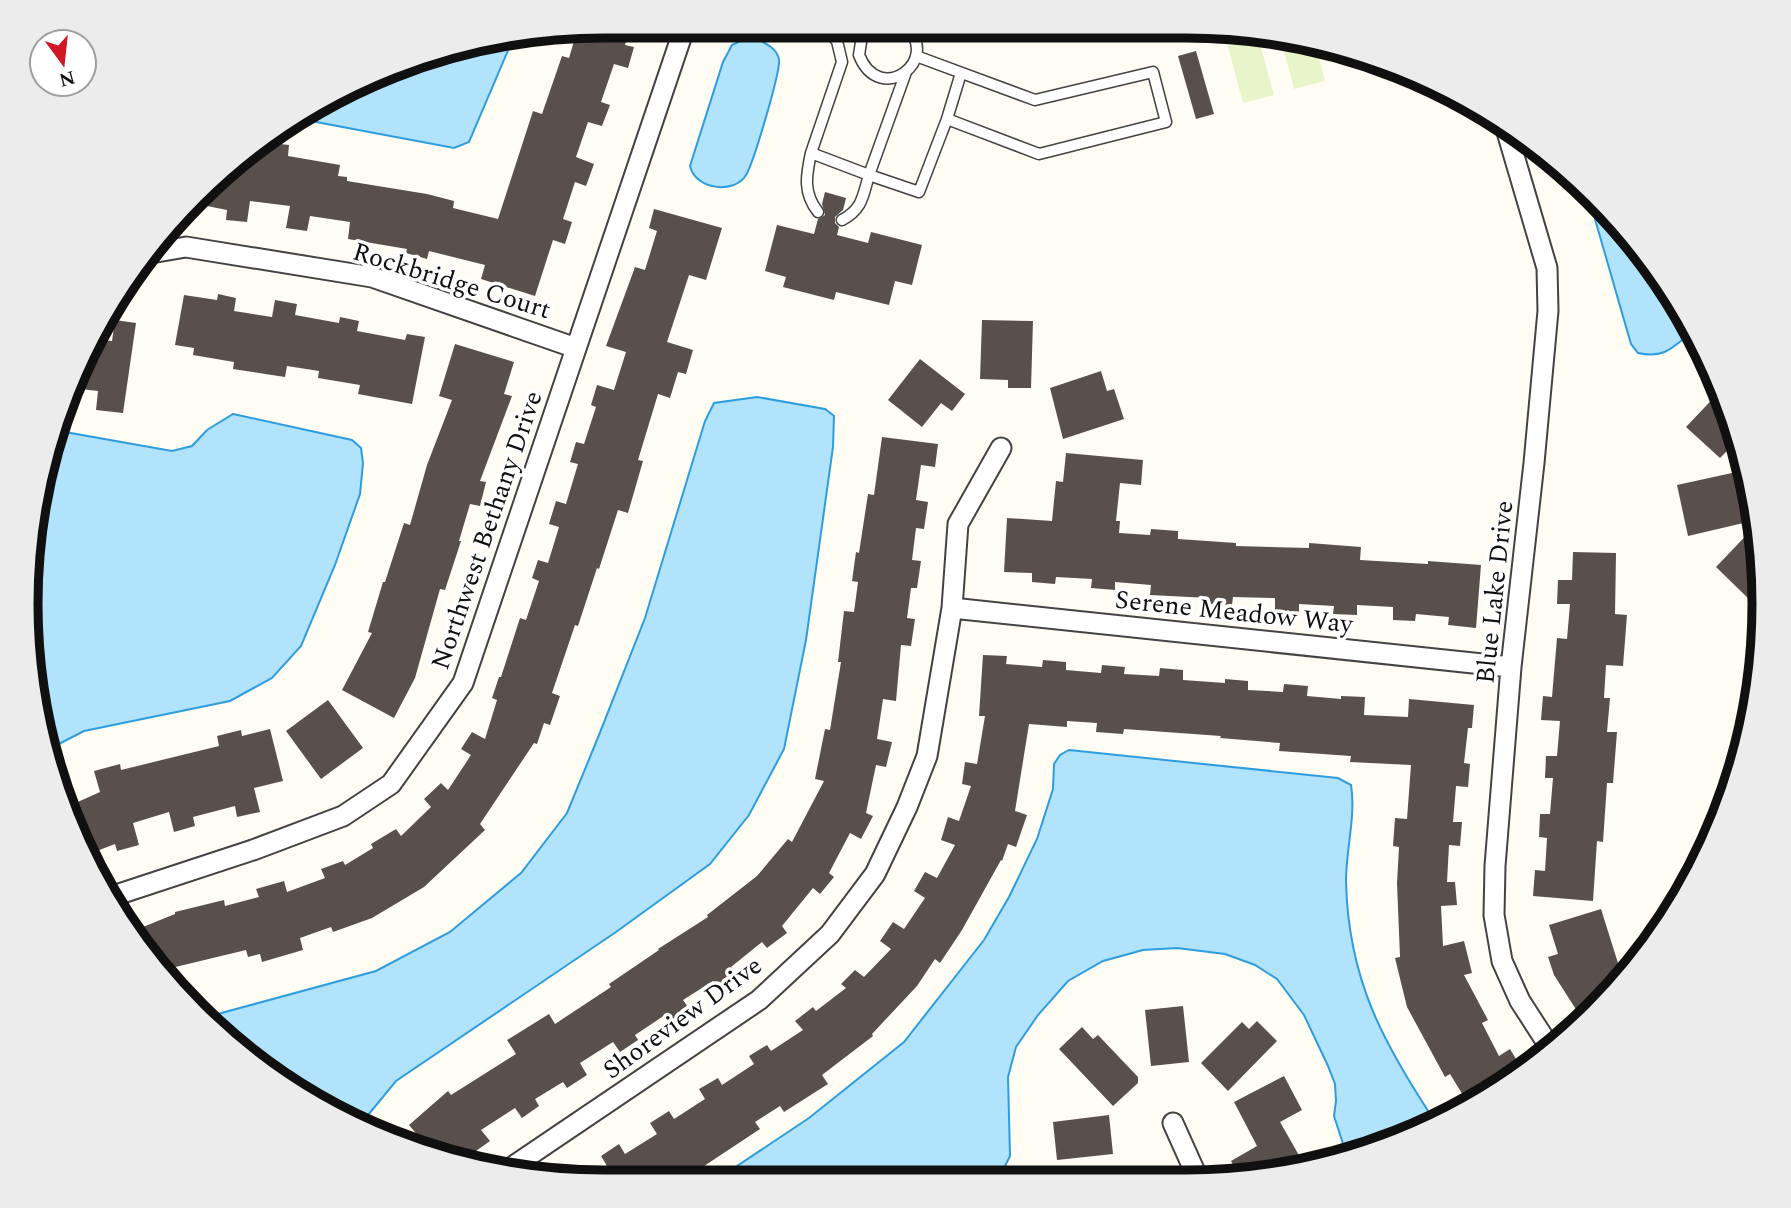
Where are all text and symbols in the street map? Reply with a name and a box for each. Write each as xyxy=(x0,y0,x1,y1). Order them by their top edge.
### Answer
north arrow xyxy=(28,28,98,98)
text: N xyxy=(56,62,78,94)
street label: Rockbridge Court xyxy=(348,232,556,330)
street label: Northwest Bethany Drive xyxy=(420,386,553,675)
street label: Blue Lake Drive xyxy=(1465,499,1524,686)
street label: Serene Meadow Way xyxy=(1113,580,1356,645)
street label: Shoreview Drive xyxy=(594,946,771,1089)

